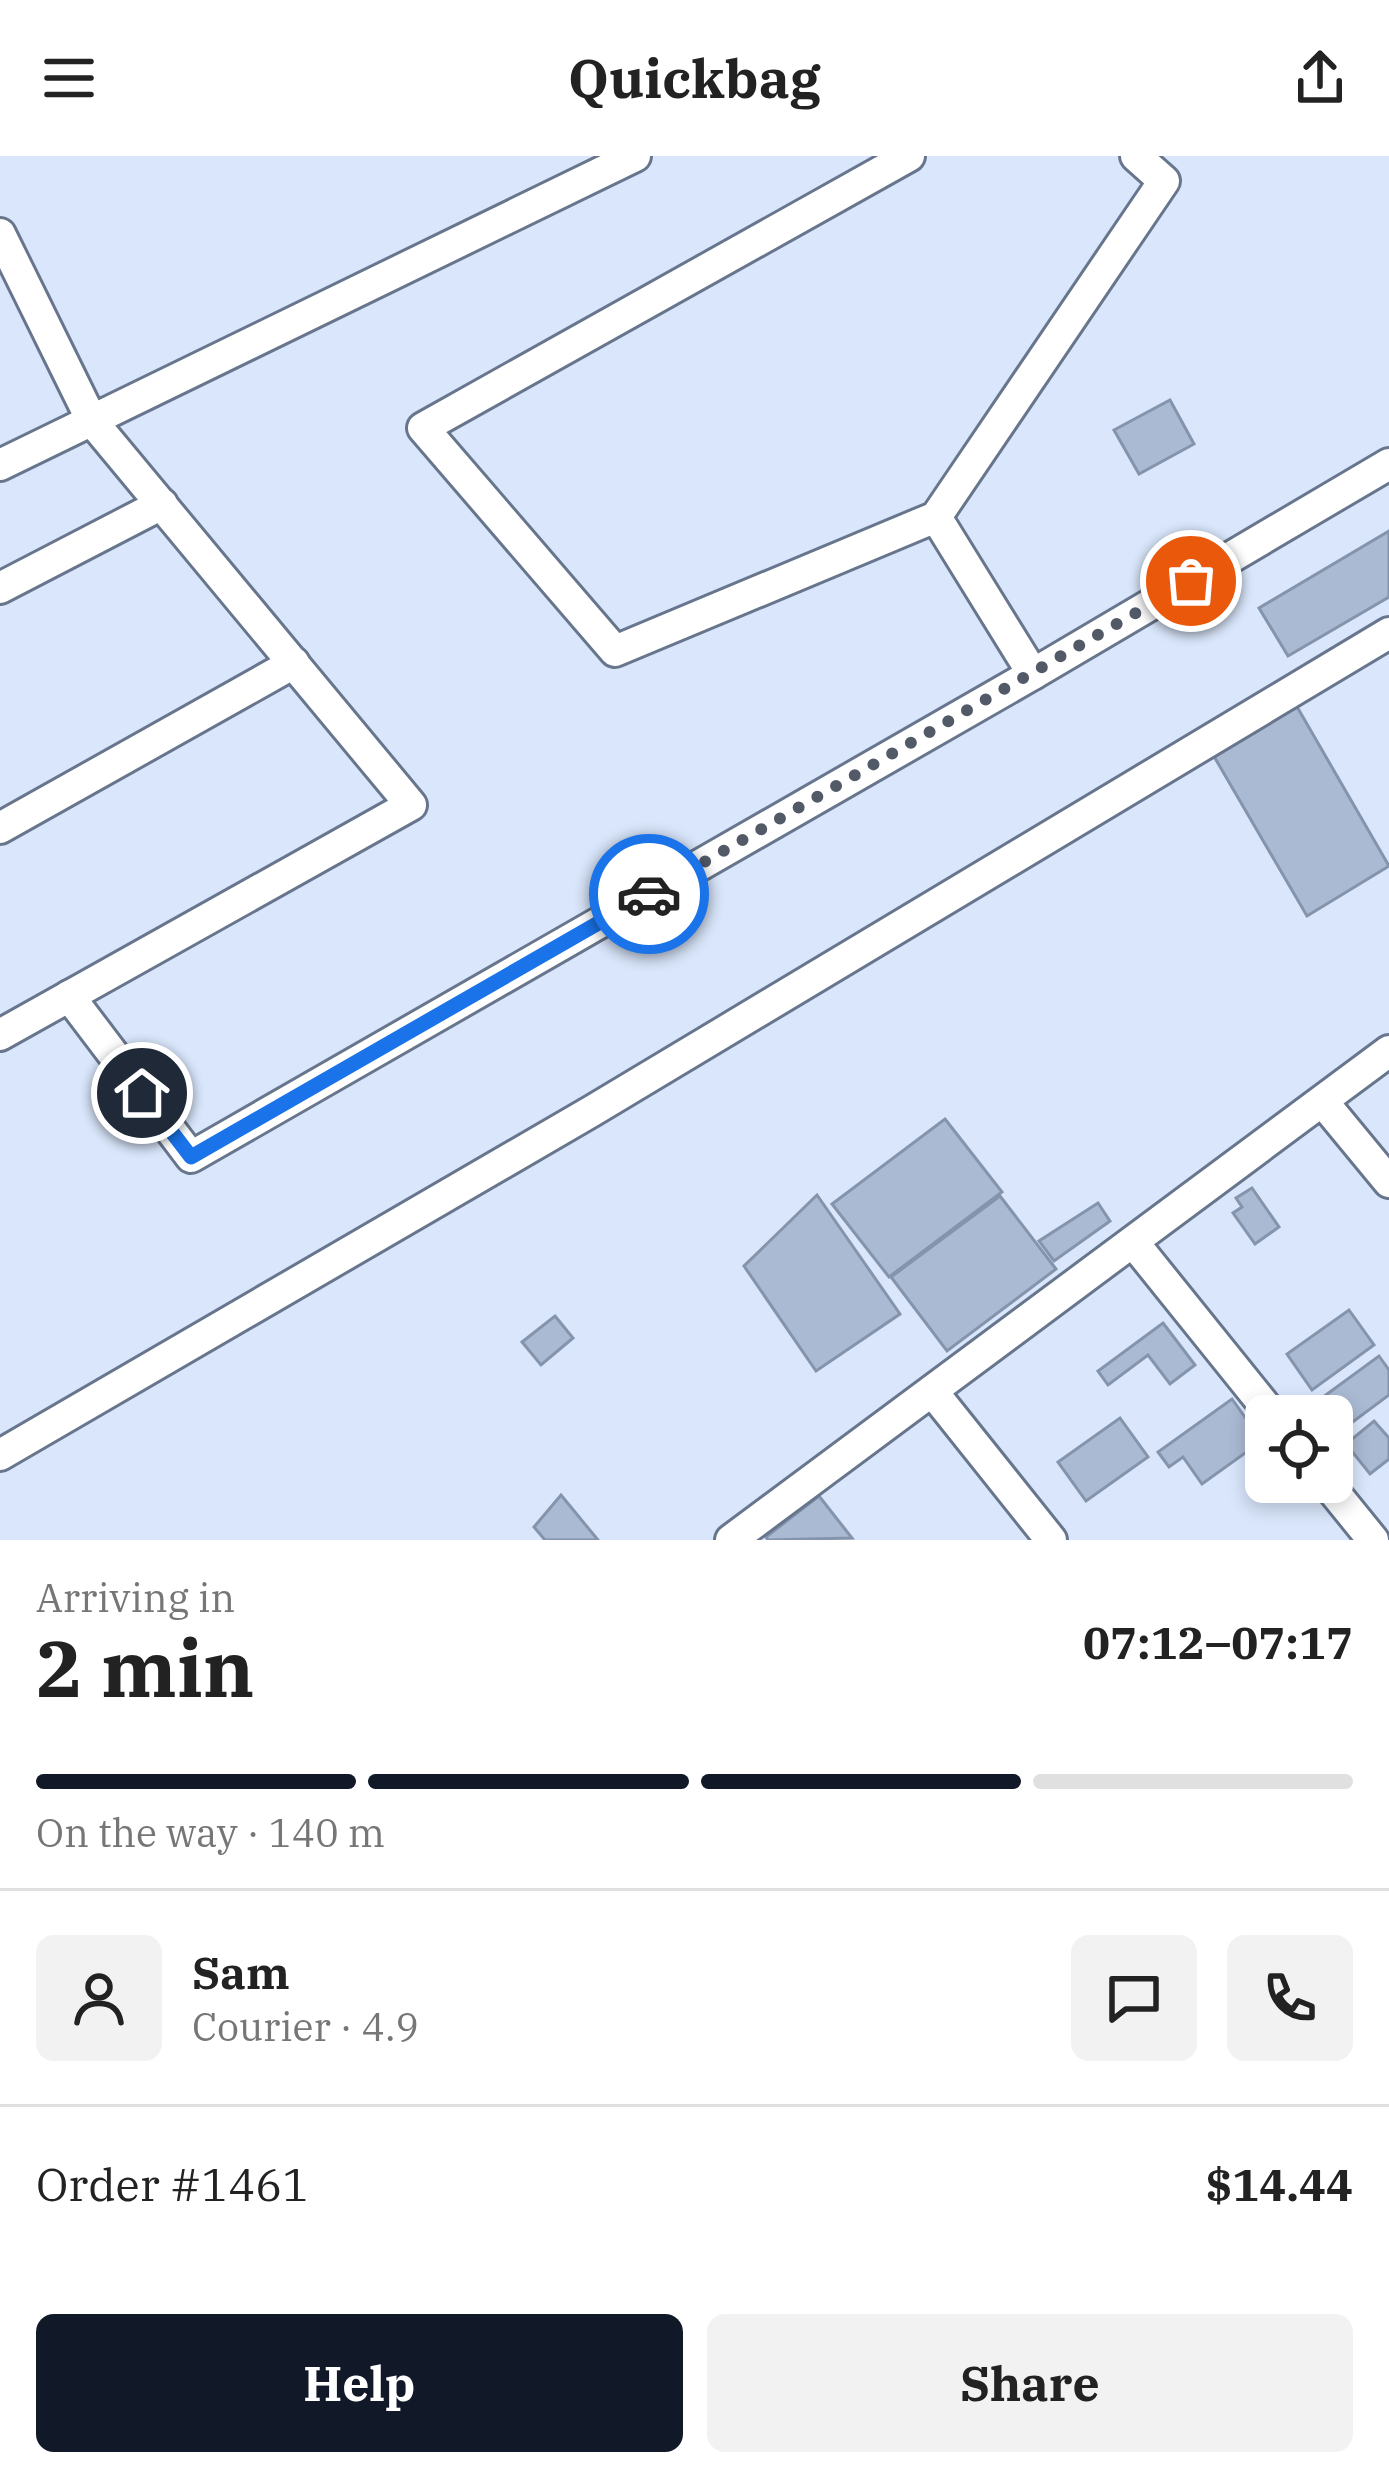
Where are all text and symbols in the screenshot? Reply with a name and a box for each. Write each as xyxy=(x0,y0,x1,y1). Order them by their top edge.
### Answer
text: Quickbag xyxy=(568,43,821,113)
icon: menu xyxy=(36,45,102,111)
icon: share xyxy=(1287,45,1353,111)
pin xyxy=(1140,530,1242,632)
icon: bag xyxy=(1158,548,1224,614)
courier xyxy=(589,834,709,954)
icon: car xyxy=(616,861,682,927)
pin xyxy=(91,1042,193,1144)
icon: home xyxy=(109,1060,175,1126)
map controls xyxy=(1245,1395,1353,1503)
button: locate xyxy=(1245,1395,1353,1503)
text: Arriving in xyxy=(36,1572,235,1623)
text: 07:12–07:17 xyxy=(1083,1613,1353,1671)
text: 2 min xyxy=(36,1617,254,1718)
text: On the way · 140 m xyxy=(36,1807,385,1858)
button: person xyxy=(36,1935,162,2061)
button: chat xyxy=(1071,1935,1197,2061)
button: phone xyxy=(1227,1935,1353,2061)
text: Sam xyxy=(192,1943,290,2001)
text: Courier · 4.9 xyxy=(192,2001,419,2052)
text: Order #1461 xyxy=(36,2155,309,2213)
text: $14.44 xyxy=(1206,2155,1353,2213)
button: Help xyxy=(36,2314,683,2452)
button: Share xyxy=(707,2314,1353,2452)

